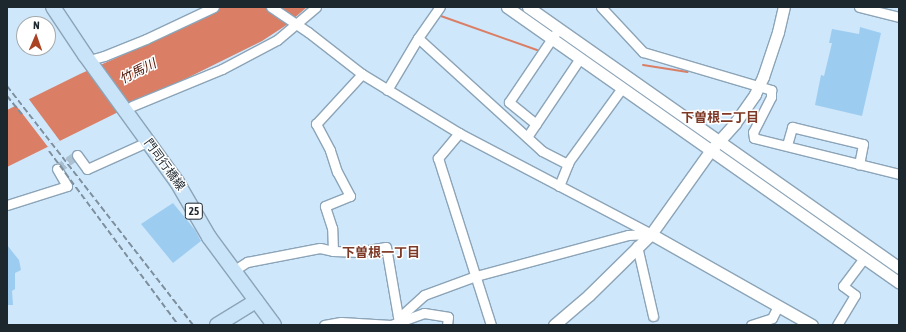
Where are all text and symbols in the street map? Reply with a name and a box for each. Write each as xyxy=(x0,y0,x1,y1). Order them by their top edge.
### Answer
north arrow xyxy=(16,16,56,56)
text: N xyxy=(33,19,40,31)
water label: 竹馬川 xyxy=(117,56,159,88)
district label: 下曽根二丁目 xyxy=(681,110,759,126)
street label: 門司行橋線 xyxy=(141,136,187,194)
road number: 25 xyxy=(184,202,204,220)
district label: 下曽根一丁目 xyxy=(342,245,420,261)

